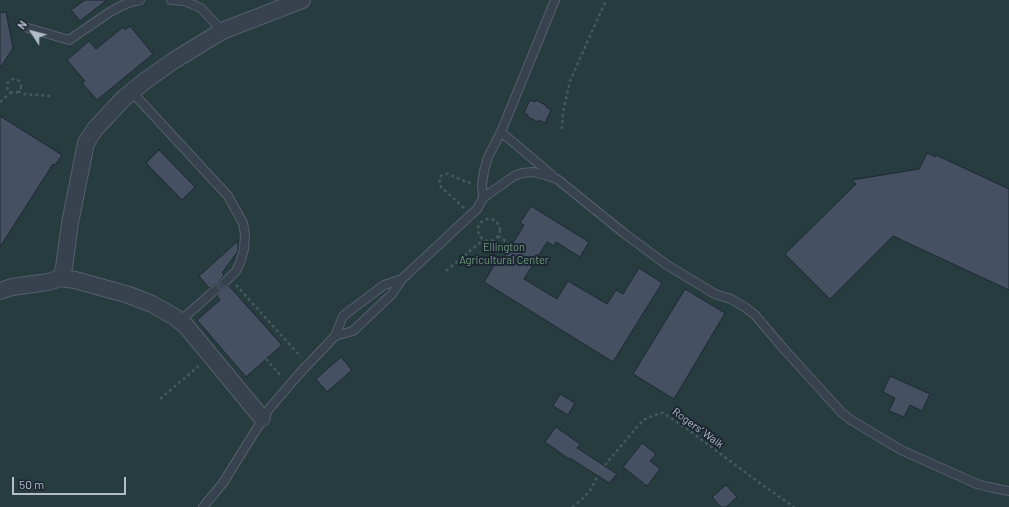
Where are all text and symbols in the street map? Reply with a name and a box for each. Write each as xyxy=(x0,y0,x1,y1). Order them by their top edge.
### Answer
north arrow xyxy=(12,12,52,52)
text: N xyxy=(14,18,29,31)
park label: Ellington Agricultural Center xyxy=(459,240,549,266)
street label: Rogers’ Walk xyxy=(670,405,726,451)
scale bar xyxy=(14,469,128,495)
text: 50 m xyxy=(19,477,44,491)

